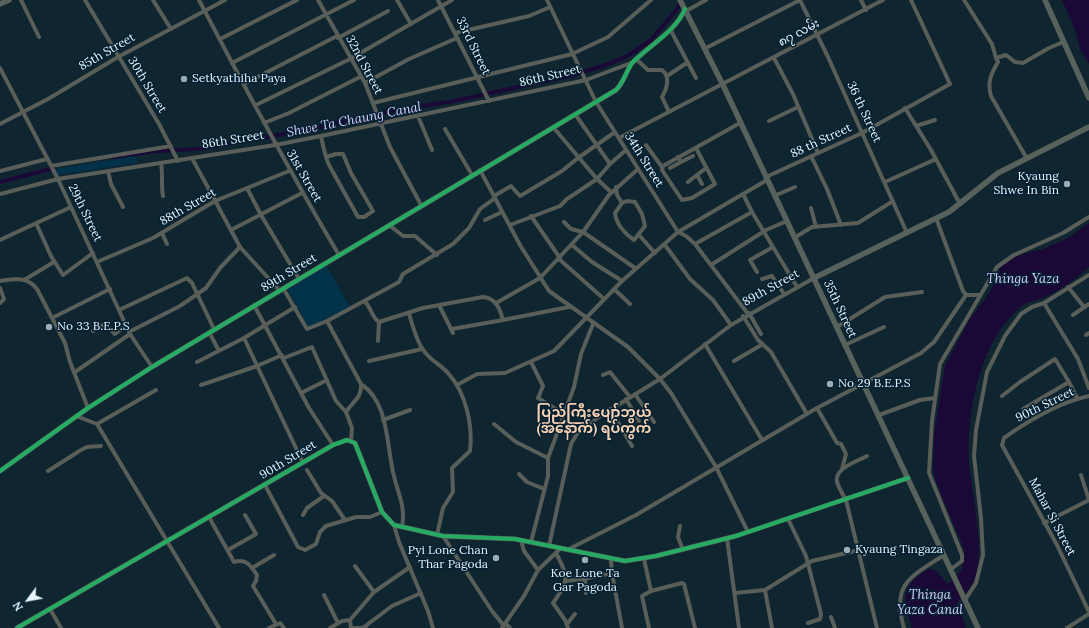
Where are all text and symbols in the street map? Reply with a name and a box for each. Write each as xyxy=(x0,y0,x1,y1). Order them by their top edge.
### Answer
street label: 33rd Street xyxy=(453,15,493,77)
street label: ၈၇ လမ်း xyxy=(776,16,822,50)
street label: 85th Street xyxy=(76,30,138,74)
street label: 32nd Street xyxy=(342,33,386,97)
street label: 30th Street xyxy=(125,54,169,116)
street label: 86th Street xyxy=(518,62,582,90)
place label: Setkyathiha Paya xyxy=(192,72,286,86)
marker: Setkyathiha Paya xyxy=(179,74,189,84)
street label: 36 th Street xyxy=(844,79,884,145)
water label: Shwe Ta Chaung Canal xyxy=(285,99,423,141)
street label: 88 th Street xyxy=(788,121,854,161)
street label: 86th Street xyxy=(201,128,265,152)
street label: 34th Street xyxy=(621,130,667,190)
street label: 31st Street xyxy=(283,147,325,205)
place label: Kyaung Shwe In Bin xyxy=(994,170,1059,198)
marker: Kyaung Shwe In Bin xyxy=(1062,179,1072,189)
street label: 29th Street xyxy=(65,182,105,244)
street label: 88th Street xyxy=(157,185,219,229)
street label: 89th Street xyxy=(258,251,320,295)
street label: 89th Street xyxy=(740,267,802,309)
water label: Thinga Yaza xyxy=(987,271,1059,287)
street label: 35th Street xyxy=(820,278,860,340)
place label: No 33 B.E.P.S xyxy=(57,320,130,334)
marker: No 33 B.E.P.S xyxy=(44,322,54,332)
place label: No 29 B.E.P.S xyxy=(838,377,911,391)
marker: No 29 B.E.P.S xyxy=(825,379,835,389)
street label: 90th Street xyxy=(1013,385,1077,425)
district label: ပြည်ကြီးပျော်ဘွယ် (အနောက်) ရပ်ကွက် xyxy=(537,405,651,438)
street label: 90th Street xyxy=(257,438,319,482)
street label: Mahar Si Street xyxy=(1025,476,1079,558)
place label: Kyaung Tingaza xyxy=(855,543,943,557)
place label: Pyi Lone Chan Thar Pagoda xyxy=(408,544,488,572)
marker: Kyaung Tingaza xyxy=(842,545,852,555)
marker: Pyi Lone Chan Thar Pagoda xyxy=(491,553,501,563)
marker: Koe Lone Ta Gar Pagoda xyxy=(580,555,590,565)
place label: Koe Lone Ta Gar Pagoda xyxy=(550,567,620,595)
north arrow xyxy=(8,580,48,620)
water label: Thinga Yaza Canal xyxy=(897,587,963,618)
text: N xyxy=(10,599,26,614)

